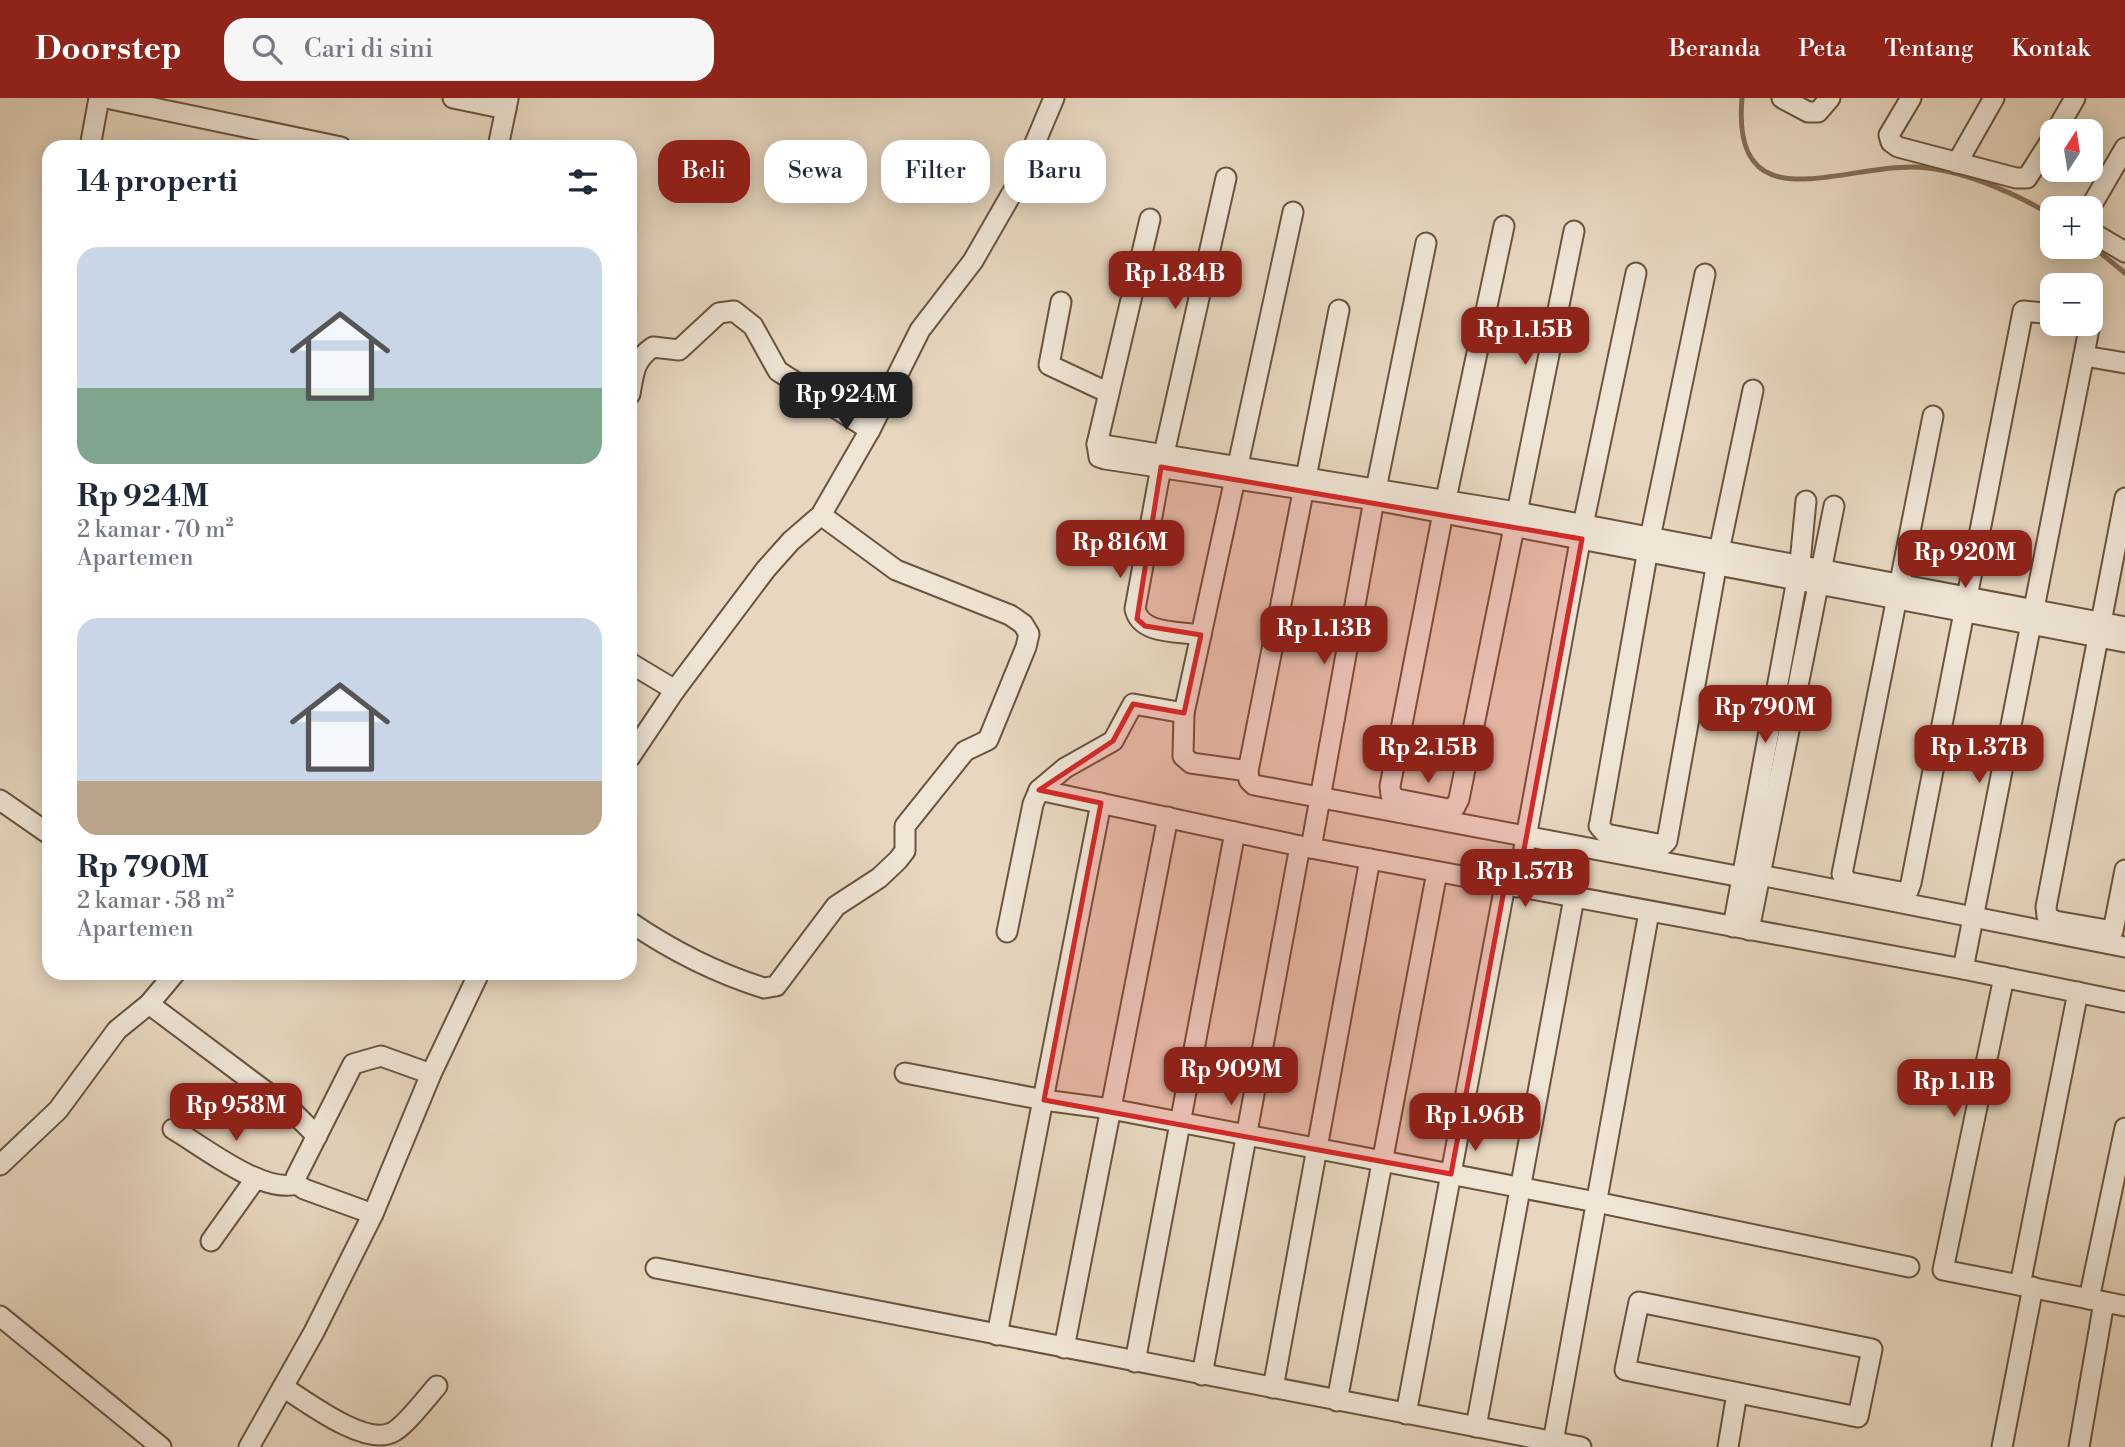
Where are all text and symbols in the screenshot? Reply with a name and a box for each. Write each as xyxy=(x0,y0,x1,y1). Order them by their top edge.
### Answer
search box xyxy=(224,18,714,81)
text: Doorstep xyxy=(35,29,182,70)
icon: search xyxy=(248,30,286,68)
text: Cari di sini xyxy=(304,33,433,65)
text: Beranda xyxy=(1669,34,1760,64)
text: Peta xyxy=(1798,34,1846,64)
text: Tentang xyxy=(1884,34,1973,64)
text: Kontak xyxy=(2011,34,2090,64)
north arrow xyxy=(2040,119,2104,182)
map controls xyxy=(2040,119,2103,336)
chip: Beli xyxy=(658,140,750,203)
chip: Sewa xyxy=(764,140,867,203)
chip: Filter xyxy=(881,140,990,203)
chip: Baru xyxy=(1004,140,1106,203)
text: 14 properti xyxy=(77,163,238,201)
icon: filters xyxy=(564,163,602,201)
button: + xyxy=(2040,196,2103,259)
pin: Rp 1.84B xyxy=(1103,252,1247,311)
text: Rp 1.84B xyxy=(1125,260,1225,288)
button: − xyxy=(2040,273,2103,336)
icon: home xyxy=(277,293,403,419)
pin: Rp 1.15B xyxy=(1453,308,1597,367)
text: Rp 1.15B xyxy=(1477,316,1573,344)
pin: Rp 924M xyxy=(781,372,911,432)
text: Rp 924M xyxy=(795,381,897,409)
text: Rp 924M xyxy=(77,478,209,516)
text: 2 kamar · 70 m² xyxy=(77,516,233,544)
pin: Rp 816M xyxy=(1055,520,1185,580)
text: Rp 816M xyxy=(1072,529,1168,557)
pin: Rp 920M xyxy=(1900,531,2030,590)
text: Rp 920M xyxy=(1914,539,2016,567)
text: Apartemen xyxy=(77,544,193,572)
pin: Rp 1.13B xyxy=(1252,606,1396,666)
text: Rp 1.13B xyxy=(1276,615,1372,643)
icon: home xyxy=(277,664,403,790)
pin: Rp 790M xyxy=(1700,686,1830,745)
text: Rp 790M xyxy=(1714,694,1816,722)
pin: Rp 2.15B xyxy=(1356,726,1500,785)
pin: Rp 1.37B xyxy=(1907,726,2051,785)
text: Rp 2.15B xyxy=(1379,734,1477,762)
text: Rp 1.37B xyxy=(1931,734,2027,762)
text: Rp 790M xyxy=(77,849,209,887)
pin: Rp 1.57B xyxy=(1453,850,1597,909)
text: Rp 1.57B xyxy=(1476,858,1574,886)
text: 2 kamar · 58 m² xyxy=(77,887,234,915)
text: Apartemen xyxy=(77,915,193,943)
pin: Rp 909M xyxy=(1166,1048,1296,1107)
text: Rp 909M xyxy=(1180,1056,1282,1084)
pin: Rp 1.1B xyxy=(1889,1060,2019,1119)
text: Rp 1.1B xyxy=(1913,1068,1995,1096)
pin: Rp 958M xyxy=(171,1084,301,1143)
text: Rp 958M xyxy=(186,1092,286,1120)
pin: Rp 1.96B xyxy=(1403,1094,1547,1153)
text: Rp 1.96B xyxy=(1425,1102,1525,1130)

